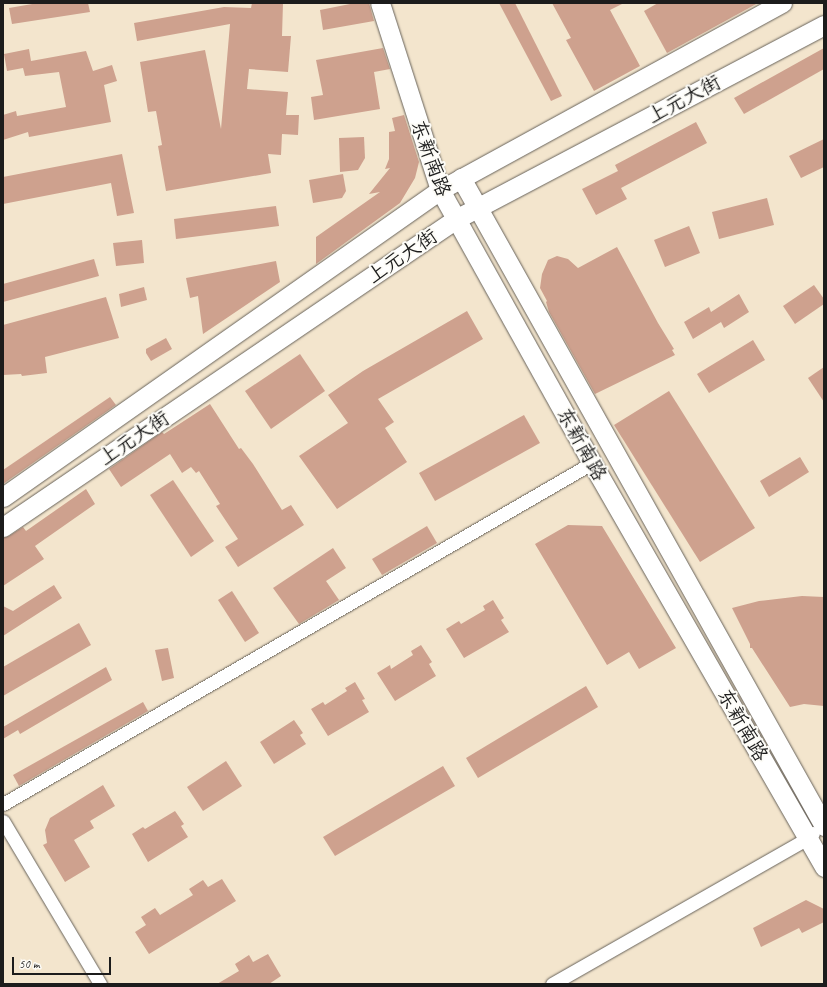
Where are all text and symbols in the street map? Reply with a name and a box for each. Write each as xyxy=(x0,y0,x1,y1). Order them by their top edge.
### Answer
street label: 上元大街 xyxy=(643,70,725,128)
street label: 东新南路 xyxy=(406,116,456,200)
street label: 上元大街 xyxy=(362,224,442,288)
street label: 东新南路 xyxy=(552,403,612,485)
street label: 上元大街 xyxy=(94,406,174,470)
street label: 东新南路 xyxy=(713,684,773,766)
scale bar xyxy=(14,949,113,975)
text: 50 m xyxy=(19,956,39,972)

